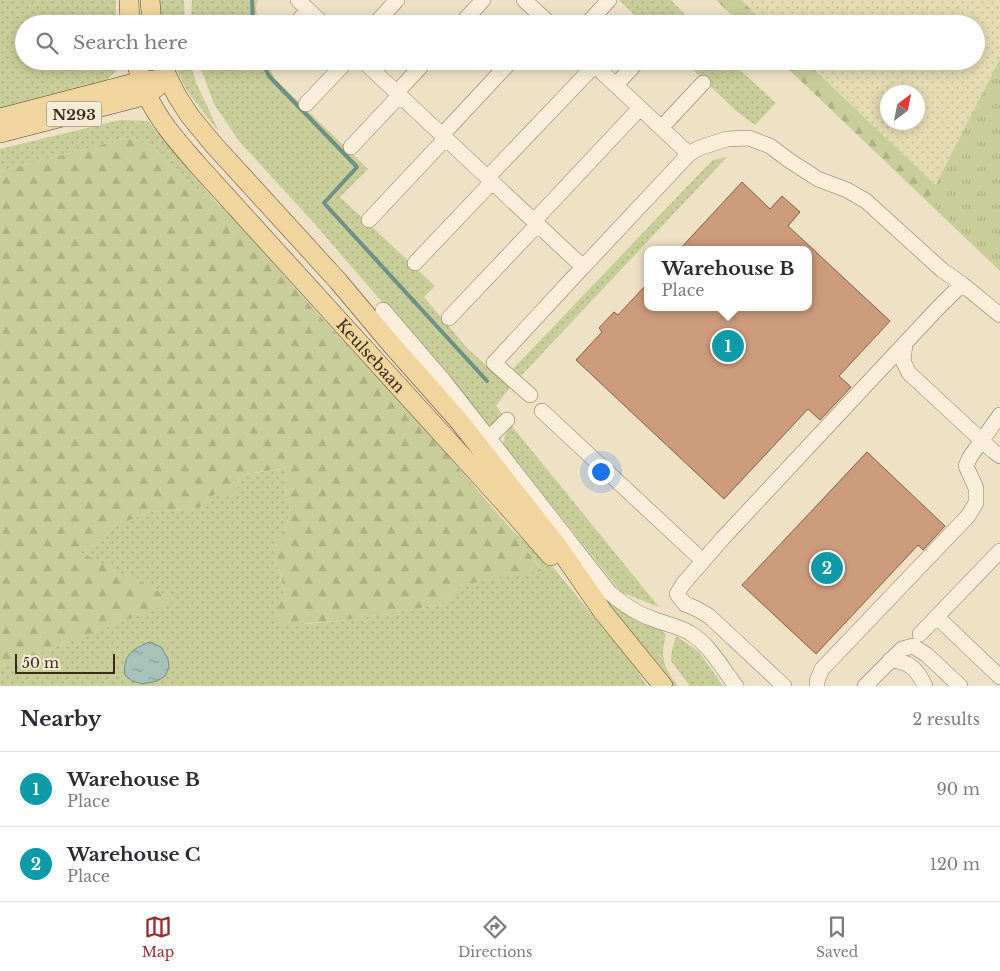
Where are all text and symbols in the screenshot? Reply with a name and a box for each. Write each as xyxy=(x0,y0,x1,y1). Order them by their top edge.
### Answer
search box xyxy=(15,15,985,70)
icon: search xyxy=(33,29,61,57)
text: Search here xyxy=(73,31,188,54)
north arrow xyxy=(880,85,925,130)
road number: N293 xyxy=(46,102,102,126)
popup xyxy=(644,246,812,311)
text: Warehouse B xyxy=(662,257,794,280)
text: Place xyxy=(662,280,704,300)
street label: Keulsebaan xyxy=(332,314,409,397)
pin: 1 xyxy=(712,327,744,365)
your location xyxy=(588,459,614,485)
pin: 2 xyxy=(811,549,843,587)
scale bar xyxy=(15,651,115,674)
text: 50 m xyxy=(22,654,59,672)
text: Nearby xyxy=(20,706,101,732)
text: 2 results xyxy=(912,709,980,729)
text: Warehouse B xyxy=(67,768,200,791)
text: 1 xyxy=(33,779,39,799)
text: 90 m xyxy=(937,779,980,799)
text: Place xyxy=(67,791,110,811)
text: Warehouse C xyxy=(67,843,200,866)
text: 2 xyxy=(31,854,41,874)
text: 120 m xyxy=(930,854,980,874)
text: Place xyxy=(67,866,110,886)
tab: Map xyxy=(142,913,174,961)
tab: Directions xyxy=(458,913,532,961)
tab: Saved xyxy=(816,913,858,961)

